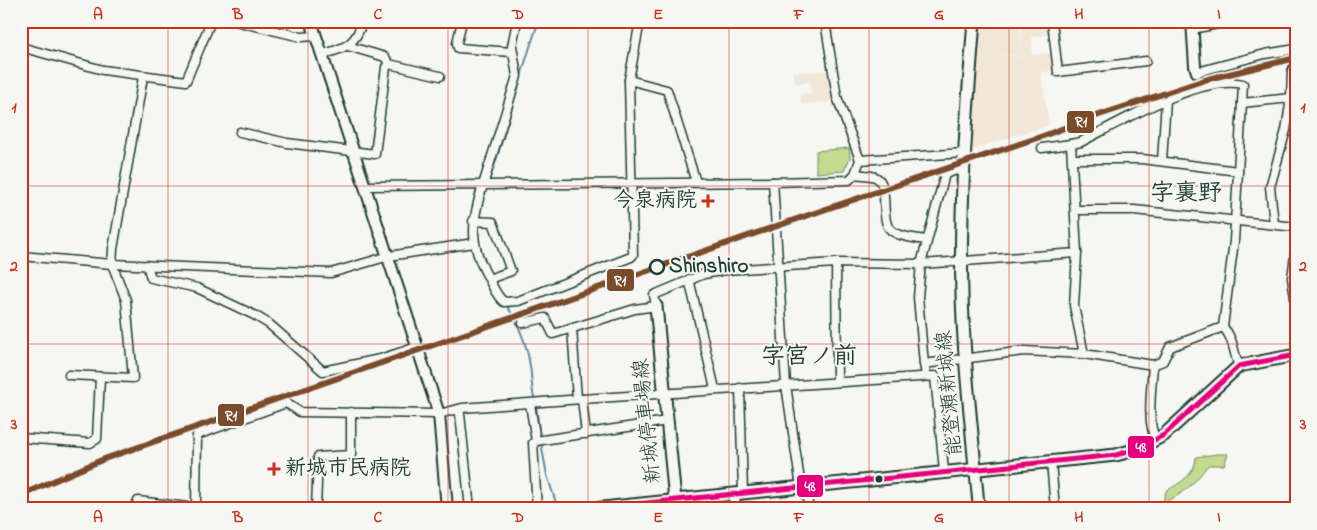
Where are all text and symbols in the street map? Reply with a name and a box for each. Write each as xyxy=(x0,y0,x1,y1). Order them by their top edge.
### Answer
text: A xyxy=(93,3,103,27)
text: B xyxy=(232,3,244,27)
text: C xyxy=(374,3,383,27)
text: D xyxy=(511,3,524,27)
text: E xyxy=(653,3,663,27)
text: F xyxy=(793,3,805,27)
text: G xyxy=(934,3,944,27)
text: H xyxy=(1074,3,1084,27)
text: I xyxy=(1217,3,1221,27)
text: 1 xyxy=(11,96,17,120)
text: 1 xyxy=(1300,96,1306,120)
line badge: R1 xyxy=(1066,110,1095,134)
text: R1 xyxy=(1074,112,1088,133)
district label: 字裏野 xyxy=(1150,177,1222,212)
place label: 今泉病院 xyxy=(613,186,697,216)
marker: 今泉病院 xyxy=(701,194,715,208)
place label: Shinshiro xyxy=(669,252,749,282)
text: 2 xyxy=(9,255,18,279)
text: 2 xyxy=(1298,255,1307,279)
marker: Shinshiro xyxy=(649,259,665,275)
line badge: R1 xyxy=(606,268,635,292)
text: R1 xyxy=(613,271,627,292)
street label: 能登瀬新城線 xyxy=(930,329,970,457)
district label: 字宮ノ前 xyxy=(761,340,857,375)
street label: 新城停車場線 xyxy=(626,357,670,485)
line badge: R1 xyxy=(217,403,245,427)
text: R1 xyxy=(224,406,238,427)
text: 3 xyxy=(10,413,18,437)
text: 3 xyxy=(1299,413,1307,437)
line badge: 48 xyxy=(1127,435,1155,459)
text: 48 xyxy=(1134,438,1147,459)
place label: 新城市民病院 xyxy=(285,454,411,484)
marker: 新城市民病院 xyxy=(267,462,281,476)
line badge: 48 xyxy=(796,474,824,498)
unlabelled marker xyxy=(874,474,884,484)
text: 48 xyxy=(803,477,816,498)
text: A xyxy=(93,506,103,530)
text: B xyxy=(232,506,244,530)
text: C xyxy=(374,506,383,530)
text: D xyxy=(511,506,524,530)
text: E xyxy=(653,506,663,530)
text: F xyxy=(793,506,805,530)
text: G xyxy=(934,506,944,530)
text: H xyxy=(1074,506,1084,530)
text: I xyxy=(1217,506,1221,530)

